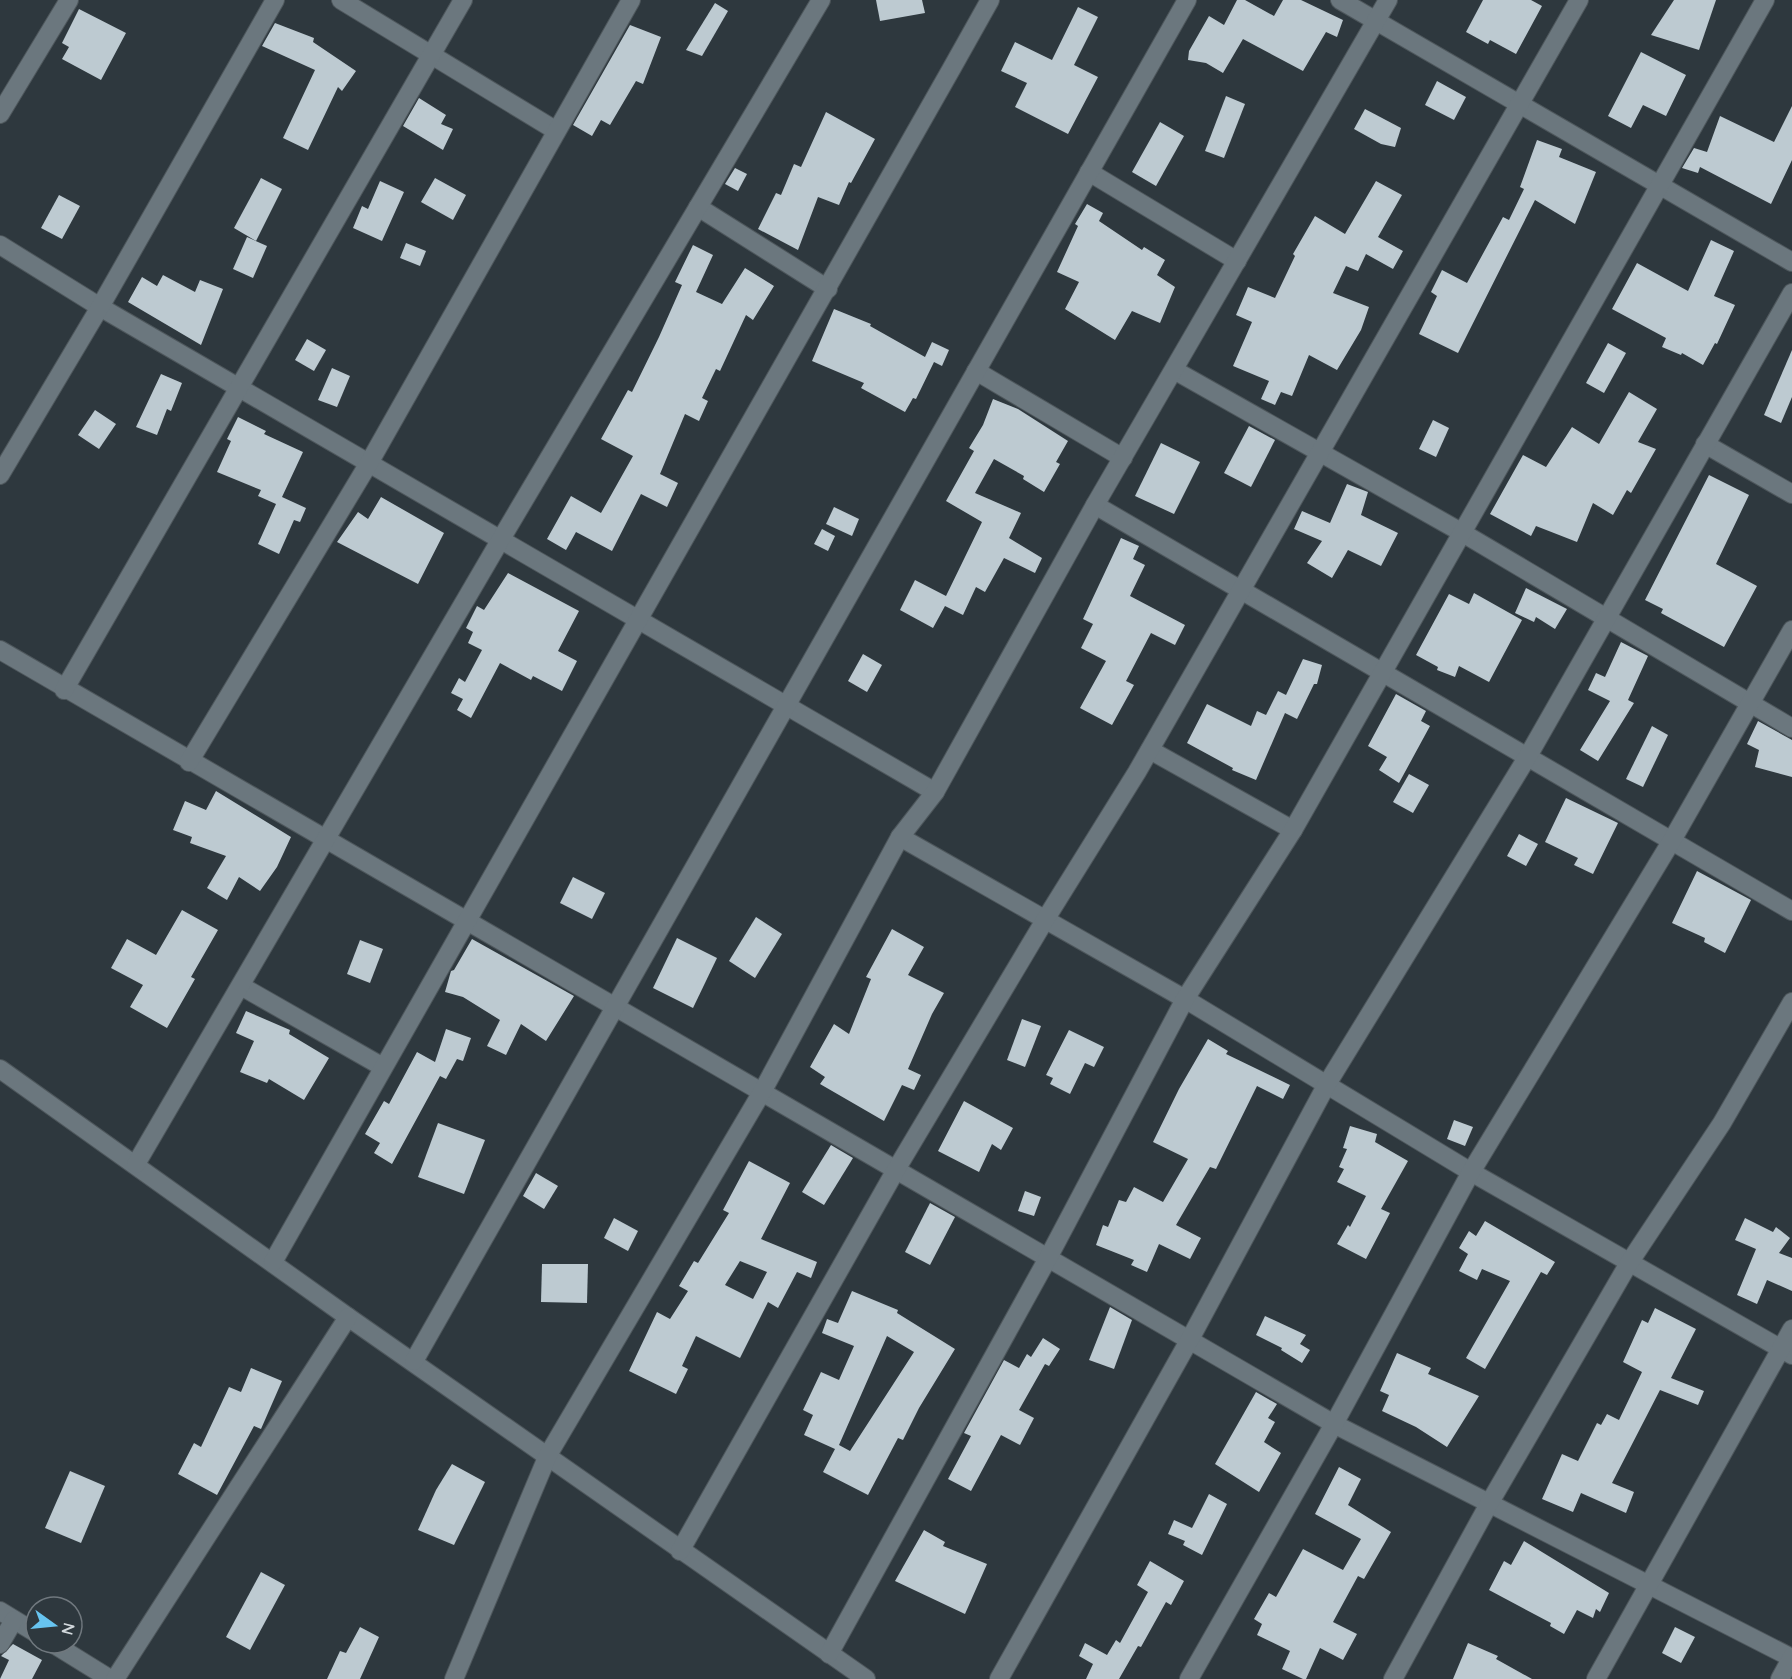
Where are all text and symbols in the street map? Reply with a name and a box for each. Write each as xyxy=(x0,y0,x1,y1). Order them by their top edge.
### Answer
north arrow xyxy=(24,1595,84,1655)
text: N xyxy=(57,1621,80,1637)

